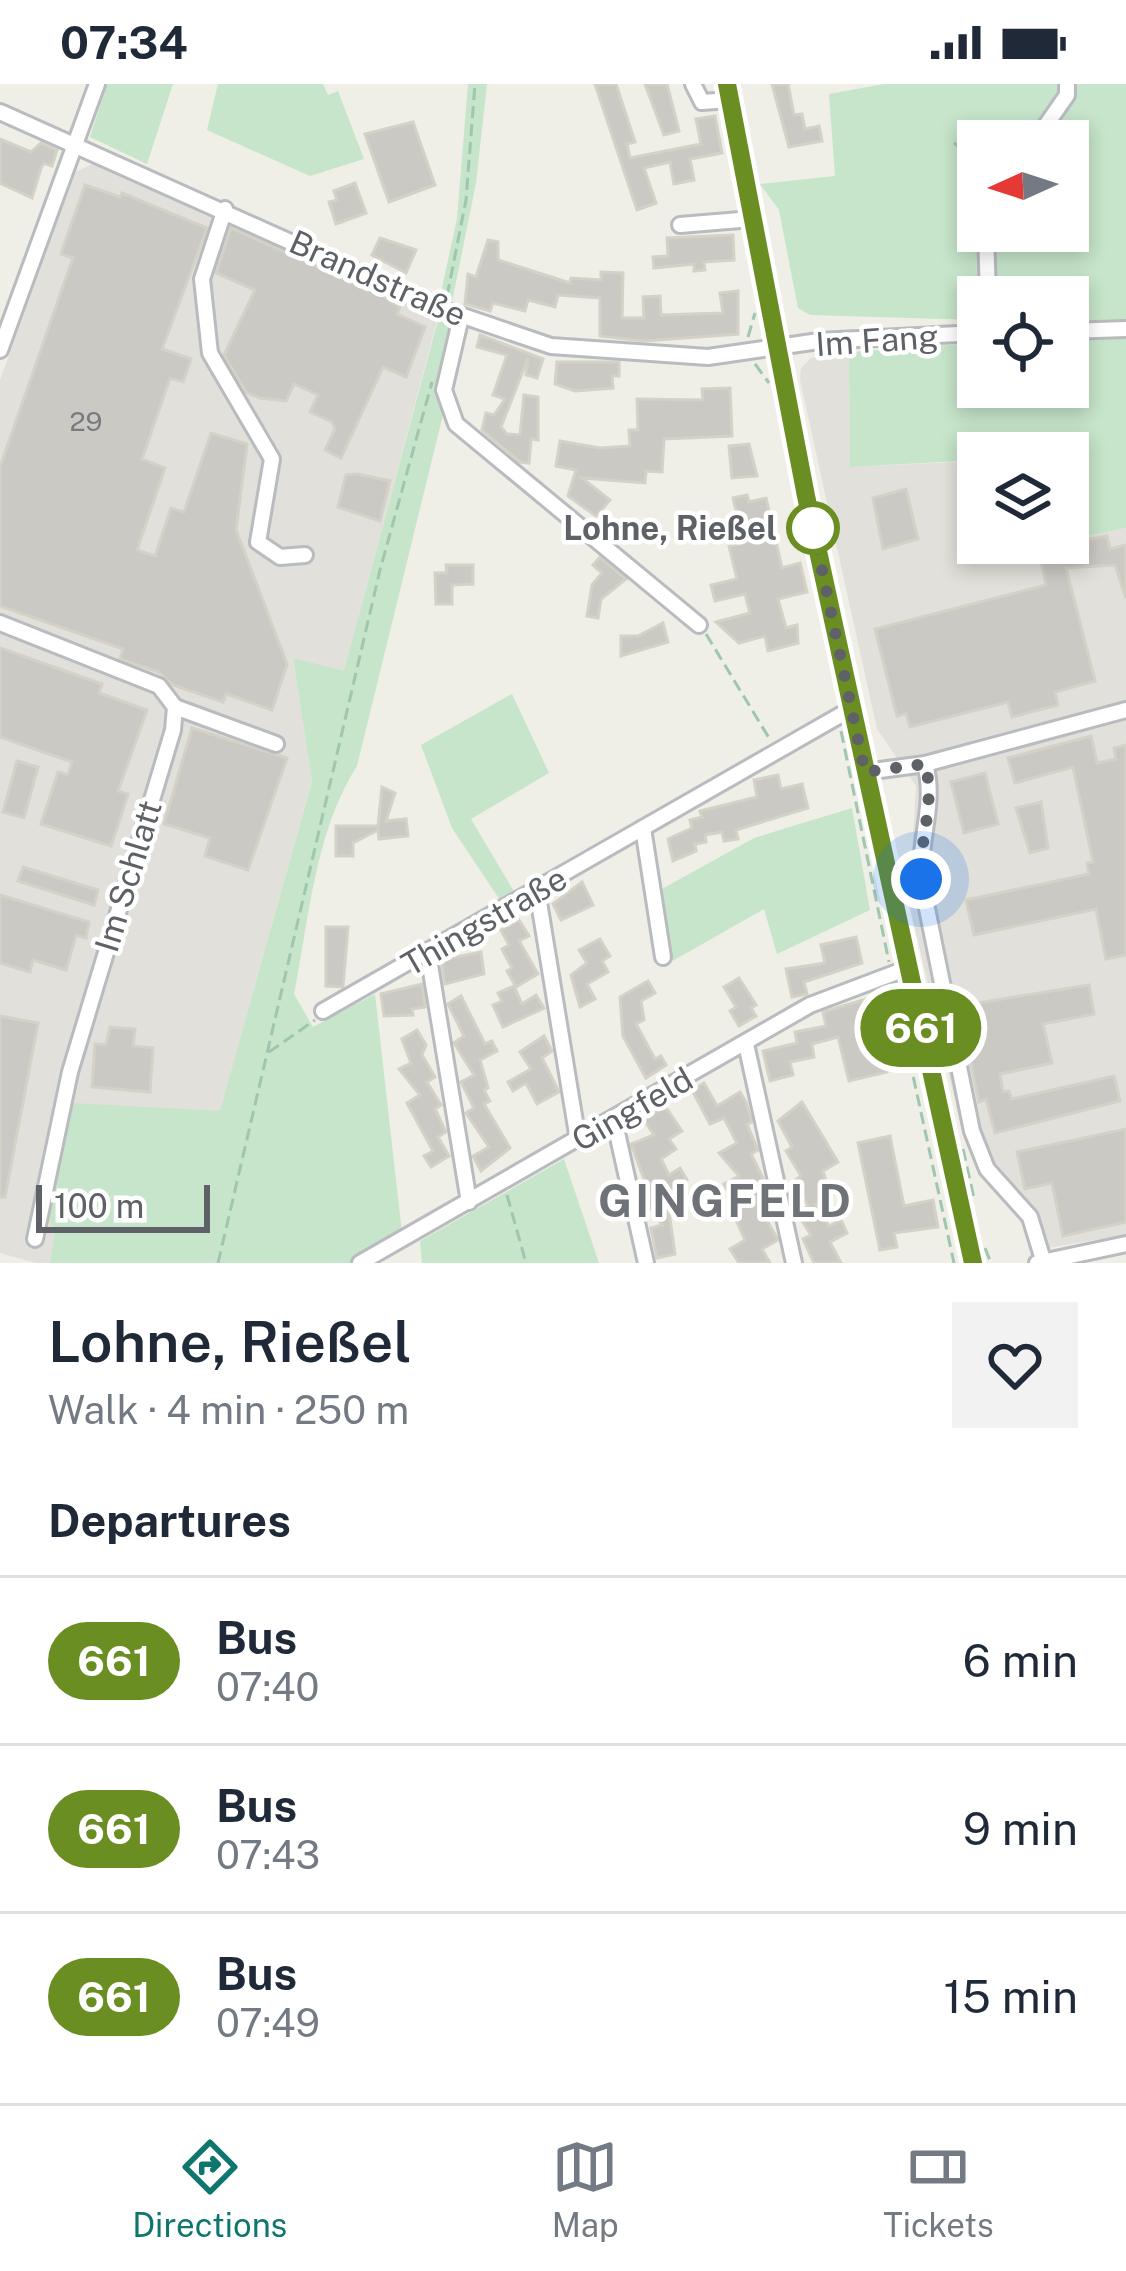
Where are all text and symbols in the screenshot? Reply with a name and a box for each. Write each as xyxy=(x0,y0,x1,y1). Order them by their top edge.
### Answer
text: 07:34 xyxy=(60,16,188,69)
north arrow xyxy=(957,120,1089,252)
map controls xyxy=(957,120,1089,564)
street label: Brandstraße xyxy=(284,222,472,334)
button: locate xyxy=(957,276,1089,408)
street label: Im Fang xyxy=(814,317,940,363)
house number: 29 xyxy=(70,405,102,437)
button: layers xyxy=(957,432,1089,564)
marker: Lohne, Rießel xyxy=(788,503,838,553)
place label: Lohne, Rießel xyxy=(563,509,777,547)
street label: Im Schlatt xyxy=(87,796,169,956)
your location xyxy=(891,849,951,909)
street label: Thingstraße xyxy=(395,859,573,983)
line badge: 661 xyxy=(852,989,990,1067)
text: 661 xyxy=(884,1003,958,1052)
street label: Gingfeld xyxy=(565,1059,699,1159)
district label: GINGFELD xyxy=(598,1174,854,1227)
scale bar xyxy=(36,1179,210,1232)
text: 100 m xyxy=(54,1187,144,1225)
button: heart xyxy=(952,1302,1078,1428)
text: Lohne, Rießel xyxy=(48,1308,412,1375)
text: Walk · 4 min · 250 m xyxy=(48,1387,409,1433)
text: Departures xyxy=(48,1494,291,1547)
text: Bus xyxy=(216,1611,297,1664)
text: 6 min xyxy=(963,1634,1078,1687)
text: 661 xyxy=(77,1636,151,1685)
text: 07:40 xyxy=(216,1664,320,1710)
text: Bus xyxy=(216,1779,297,1832)
text: 9 min xyxy=(963,1802,1078,1855)
text: 661 xyxy=(77,1804,151,1853)
text: 07:43 xyxy=(216,1832,320,1878)
text: Bus xyxy=(216,1947,297,2000)
text: 15 min xyxy=(944,1970,1078,2023)
text: 661 xyxy=(77,1972,151,2021)
text: 07:49 xyxy=(216,2000,320,2046)
tab: Directions xyxy=(132,2134,287,2244)
tab: Map xyxy=(552,2134,619,2244)
tab: Tickets xyxy=(883,2134,994,2244)

